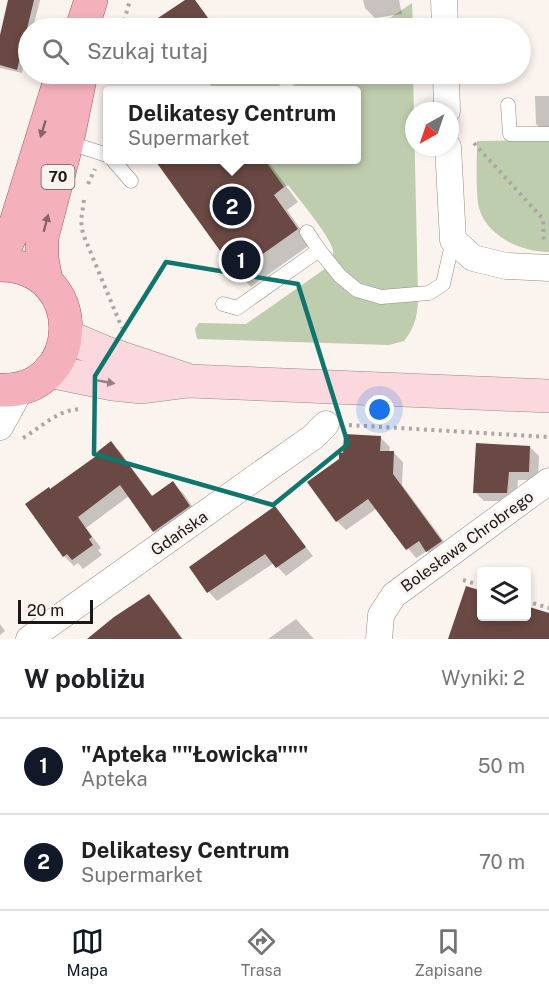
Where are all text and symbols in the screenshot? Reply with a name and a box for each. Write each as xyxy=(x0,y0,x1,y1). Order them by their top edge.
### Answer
search box xyxy=(18,18,531,84)
icon: search xyxy=(39,35,72,68)
text: Szukaj tutaj xyxy=(87,38,208,64)
popup xyxy=(103,86,361,164)
text: Delikatesy Centrum xyxy=(128,100,336,126)
north arrow xyxy=(405,102,459,156)
one-way arrow xyxy=(38,120,48,138)
text: Supermarket xyxy=(128,126,250,150)
road number: 70 xyxy=(42,165,74,189)
pin: 2 xyxy=(212,184,252,228)
one-way arrow xyxy=(42,213,52,232)
pin: 1 xyxy=(222,238,260,282)
one-way arrow xyxy=(97,378,116,387)
your location xyxy=(365,395,394,424)
street label: Bolesława Chrobrego xyxy=(397,487,537,596)
street label: Gdańska xyxy=(147,507,211,560)
map controls xyxy=(477,567,531,621)
button: layers xyxy=(477,567,531,621)
scale bar xyxy=(18,597,93,624)
text: 20 m xyxy=(27,601,64,620)
text: W pobliżu xyxy=(24,663,145,694)
text: Wyniki: 2 xyxy=(441,666,525,690)
text: "Apteka ""Łowicka""" xyxy=(81,741,309,767)
text: 1 xyxy=(39,754,48,778)
text: 50 m xyxy=(478,754,525,778)
text: Apteka xyxy=(81,767,148,791)
text: Delikatesy Centrum xyxy=(81,837,289,863)
text: 2 xyxy=(37,850,50,874)
text: 70 m xyxy=(479,850,525,874)
text: Supermarket xyxy=(81,863,203,887)
tab: Mapa xyxy=(67,925,108,980)
tab: Trasa xyxy=(241,925,282,980)
tab: Zapisane xyxy=(415,925,482,980)

